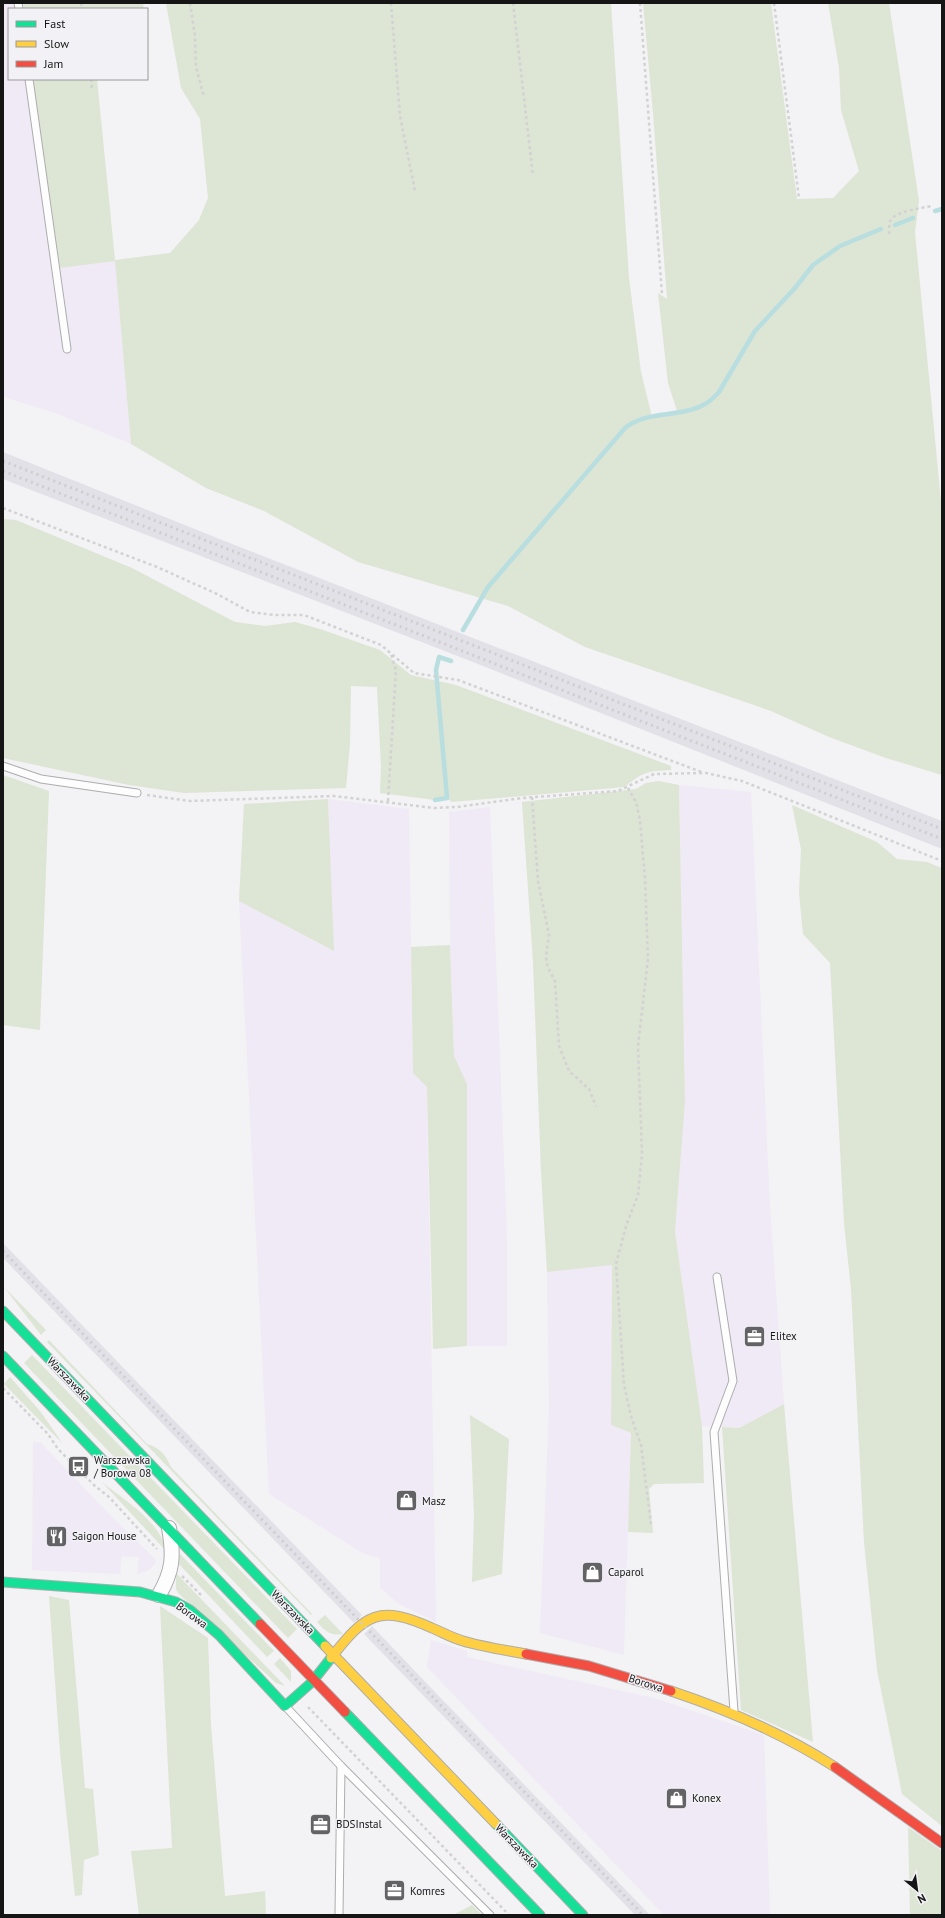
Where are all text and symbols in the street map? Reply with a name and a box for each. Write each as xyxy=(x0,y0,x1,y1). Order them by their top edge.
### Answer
legend xyxy=(8,8,148,80)
text: Fast xyxy=(44,16,65,31)
text: Slow xyxy=(44,36,69,51)
text: Jam xyxy=(43,56,63,71)
office icon: Elitex xyxy=(742,1323,768,1349)
place label: Elitex xyxy=(770,1329,797,1343)
street label: Warszawska xyxy=(44,1354,94,1404)
bus stop icon: Warszawska / Borowa 08 xyxy=(65,1453,91,1479)
place label: Warszawska / Borowa 08 xyxy=(93,1453,151,1480)
shop icon: Masz xyxy=(394,1488,420,1514)
place label: Masz xyxy=(422,1494,446,1508)
restaurant icon: Saigon House xyxy=(43,1523,69,1549)
place label: Saigon House xyxy=(72,1529,137,1543)
shop icon: Caparol xyxy=(580,1559,606,1585)
place label: Caparol xyxy=(608,1565,645,1579)
street label: Warszawska xyxy=(268,1587,318,1637)
street label: Borowa xyxy=(174,1599,210,1631)
street label: Borowa xyxy=(627,1671,665,1695)
shop icon: Konex xyxy=(664,1785,690,1811)
place label: Konex xyxy=(692,1791,721,1805)
office icon: BDSInstal xyxy=(307,1811,333,1837)
place label: BDSInstal xyxy=(336,1817,382,1831)
street label: Warszawska xyxy=(492,1821,542,1871)
north arrow xyxy=(897,1870,937,1910)
office icon: Komres xyxy=(381,1878,407,1904)
place label: Komres xyxy=(410,1884,445,1898)
text: N xyxy=(915,1891,928,1907)

